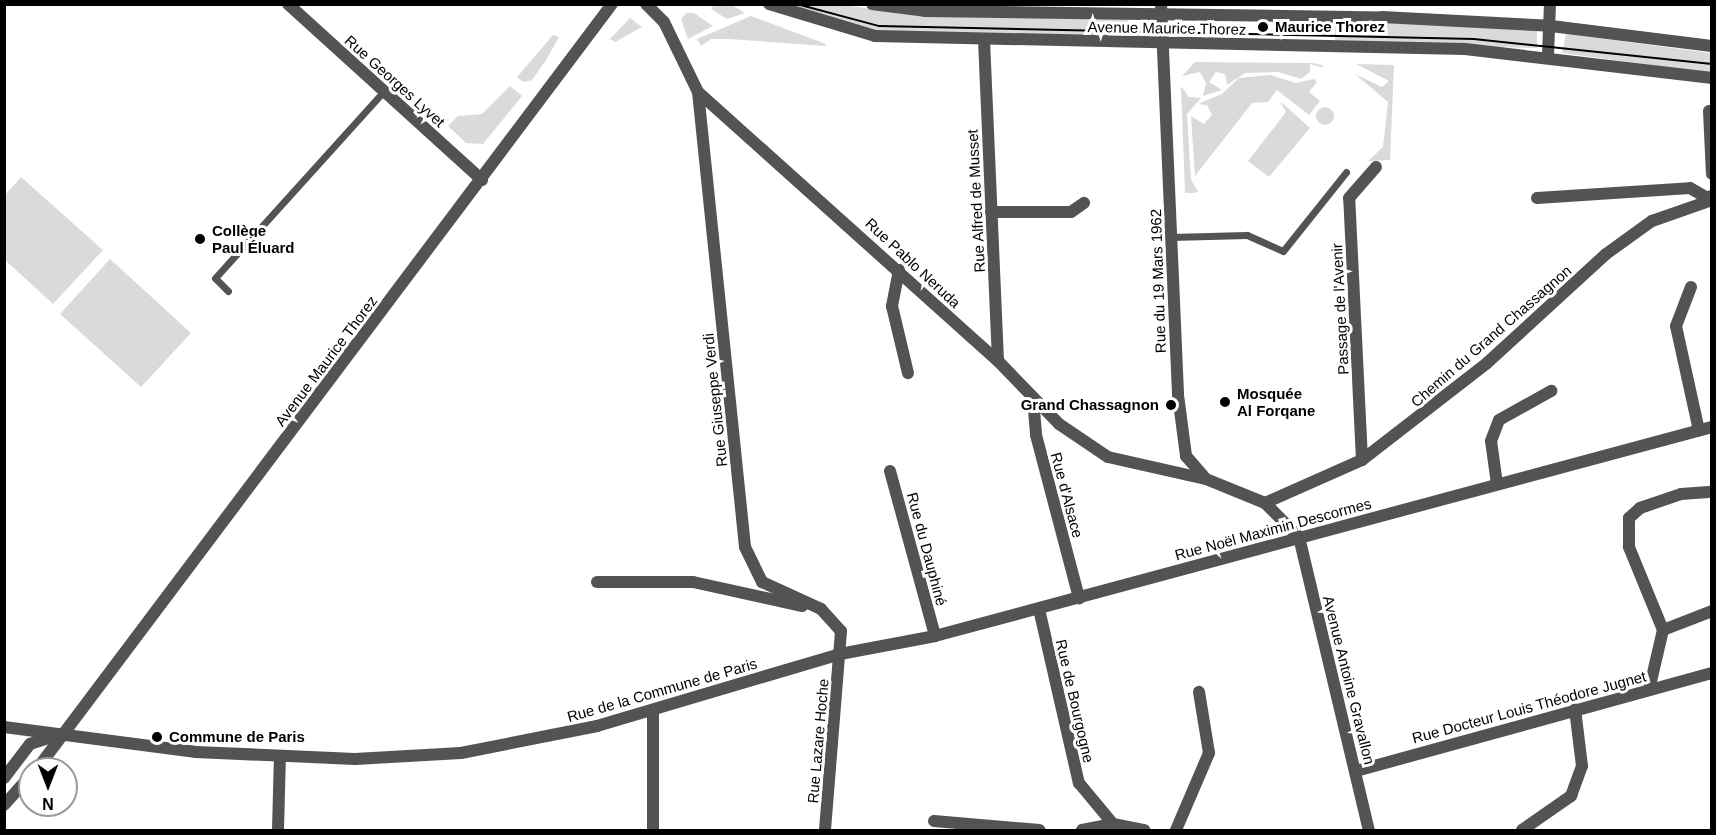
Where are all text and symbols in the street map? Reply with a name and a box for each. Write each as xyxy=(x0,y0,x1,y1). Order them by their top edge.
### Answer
street label: Avenue Maurice Thorez xyxy=(1087,18,1247,38)
place label: Maurice Thorez xyxy=(1275,18,1385,36)
marker: Maurice Thorez xyxy=(1256,20,1270,34)
street label: Rue Georges Lyvet xyxy=(341,31,449,131)
street label: Rue Alfred de Musset xyxy=(963,129,989,273)
street label: Rue du 19 Mars 1962 xyxy=(1146,209,1170,353)
street label: Rue Pablo Neruda xyxy=(862,214,964,312)
place label: Collège Paul Éluard xyxy=(212,221,295,256)
marker: Collège Paul Éluard xyxy=(193,232,207,246)
street label: Passage de l'Avenir xyxy=(1328,243,1352,375)
street label: Chemin du Grand Chassagnon xyxy=(1407,261,1575,411)
street label: Avenue Maurice Thorez xyxy=(271,292,381,430)
street label: Rue Giuseppe Verdi xyxy=(699,332,731,468)
place label: Mosquée Al Forqane xyxy=(1237,384,1315,419)
marker: Mosquée Al Forqane xyxy=(1218,395,1232,409)
place label: Grand Chassagnon xyxy=(1021,396,1159,414)
marker: Grand Chassagnon xyxy=(1164,398,1178,412)
street label: Rue d'Alsace xyxy=(1047,450,1087,540)
street label: Rue du Dauphiné xyxy=(903,490,951,608)
street label: Rue Noël Maximin Descormes xyxy=(1173,494,1373,564)
street label: Avenue Antoine Gravallon xyxy=(1319,593,1379,767)
street label: Rue de Bourgogne xyxy=(1052,638,1098,764)
street label: Rue de la Commune de Paris xyxy=(565,654,759,726)
street label: Rue Docteur Louis Théodore Jugnet xyxy=(1410,667,1648,747)
street label: Rue Lazare Hoche xyxy=(804,678,832,804)
place label: Commune de Paris xyxy=(169,728,305,746)
marker: Commune de Paris xyxy=(150,730,164,744)
north arrow xyxy=(18,757,78,817)
text: N xyxy=(42,795,54,812)

